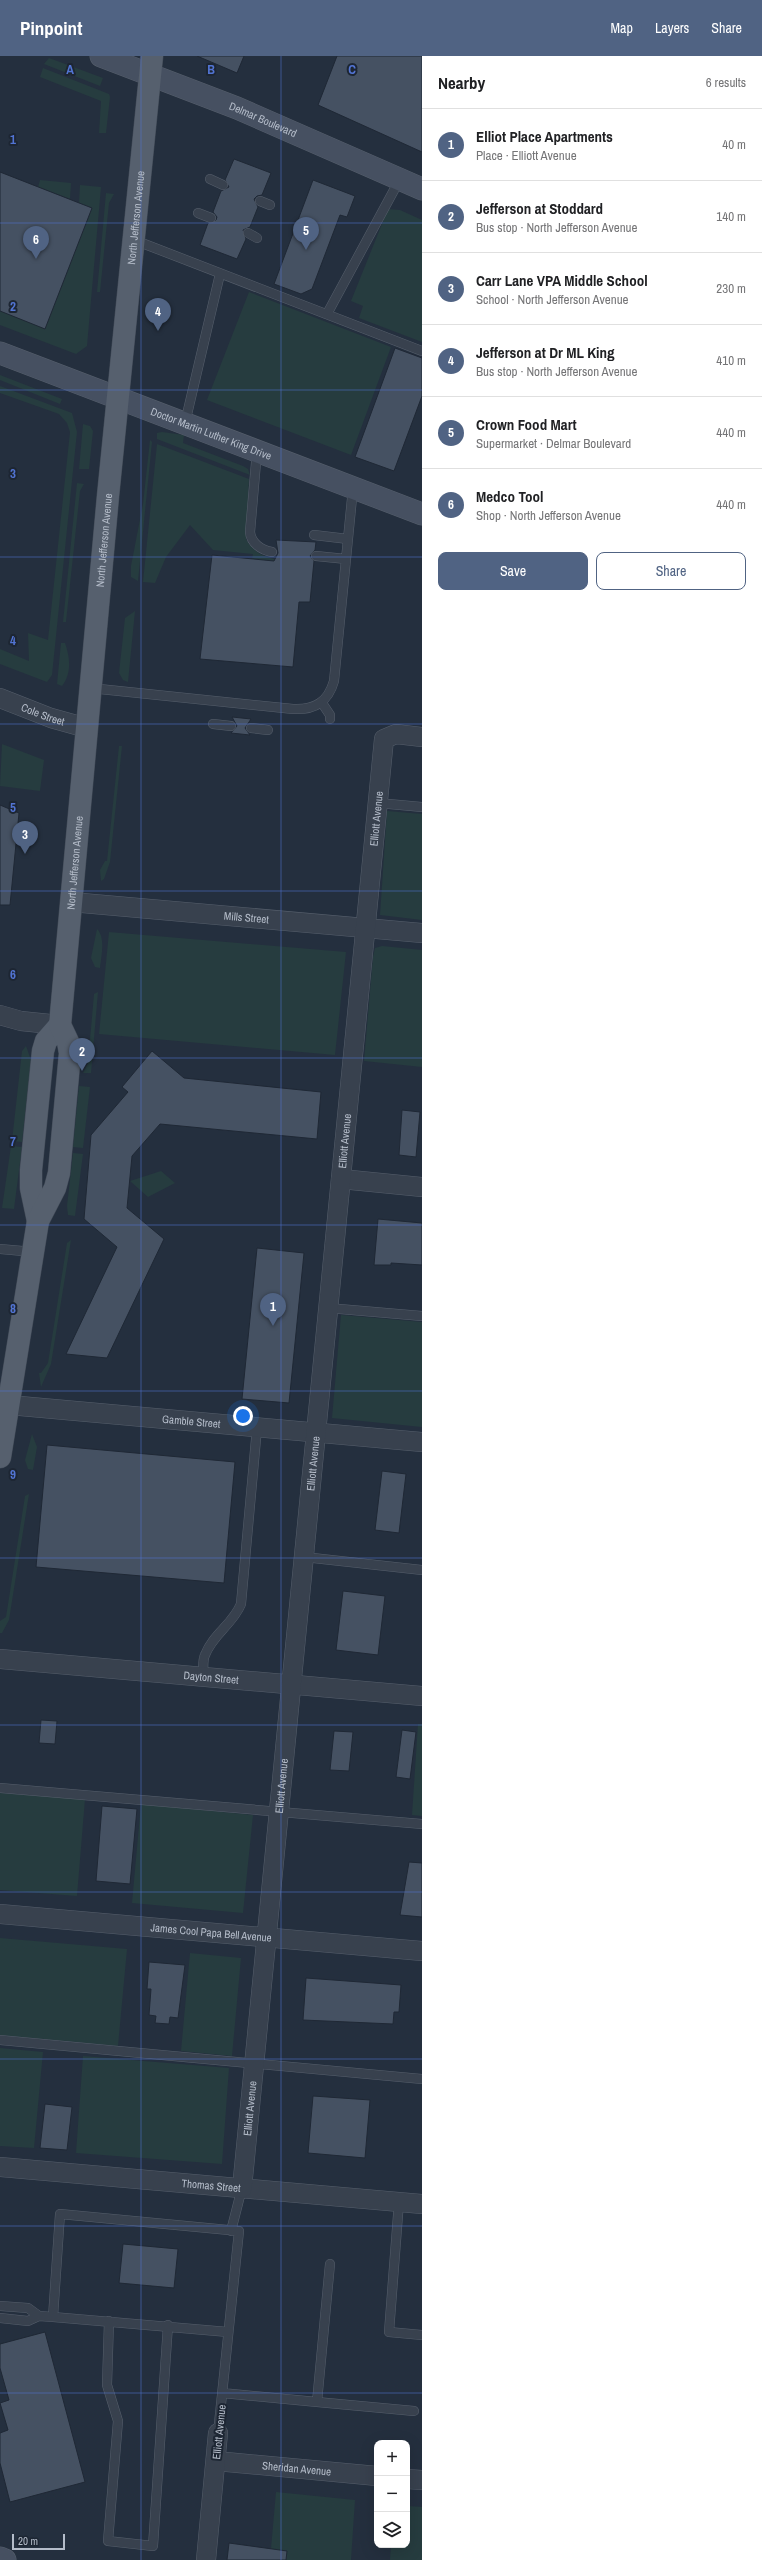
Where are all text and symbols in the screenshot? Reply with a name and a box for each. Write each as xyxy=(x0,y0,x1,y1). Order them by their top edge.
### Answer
text: Pinpoint xyxy=(20,15,82,41)
text: Map xyxy=(611,19,633,37)
text: Layers xyxy=(655,19,689,37)
text: Share xyxy=(711,19,742,37)
text: A xyxy=(66,61,74,78)
text: B xyxy=(207,61,215,78)
text: C xyxy=(348,61,356,78)
text: Nearby xyxy=(438,71,485,94)
text: 6 results xyxy=(706,74,746,91)
street label: Delmar Boulevard xyxy=(227,99,299,140)
text: Elliot Place Apartments xyxy=(476,126,613,147)
text: 1 xyxy=(10,131,16,148)
text: 1 xyxy=(448,136,454,153)
text: 40 m xyxy=(722,136,746,153)
text: Place · Elliott Avenue xyxy=(476,147,577,164)
street label: North Jefferson Avenue xyxy=(124,170,147,265)
text: Jefferson at Stoddard xyxy=(476,198,603,219)
text: 2 xyxy=(448,208,454,225)
text: 140 m xyxy=(716,208,746,225)
pin: 5 xyxy=(293,217,319,250)
text: Bus stop · North Jefferson Avenue xyxy=(476,219,637,236)
pin: 6 xyxy=(23,226,49,259)
text: Carr Lane VPA Middle School xyxy=(476,270,648,291)
text: 3 xyxy=(448,280,454,297)
text: 230 m xyxy=(716,280,746,297)
text: School · North Jefferson Avenue xyxy=(476,291,629,308)
text: 2 xyxy=(10,298,16,315)
pin: 4 xyxy=(145,298,171,331)
text: Jefferson at Dr ML King xyxy=(476,342,615,363)
text: 4 xyxy=(448,352,454,369)
text: 410 m xyxy=(716,352,746,369)
text: Bus stop · North Jefferson Avenue xyxy=(476,363,637,380)
street label: Doctor Martin Luther King Drive xyxy=(149,404,274,463)
text: Crown Food Mart xyxy=(476,414,577,435)
text: 5 xyxy=(448,424,454,441)
text: 440 m xyxy=(716,424,746,441)
text: Supermarket · Delmar Boulevard xyxy=(476,435,631,452)
text: 3 xyxy=(10,465,16,482)
text: Medco Tool xyxy=(476,486,543,507)
street label: North Jefferson Avenue xyxy=(93,493,115,588)
text: 6 xyxy=(448,496,454,513)
text: 440 m xyxy=(716,496,746,513)
text: Shop · North Jefferson Avenue xyxy=(476,507,621,524)
button: Save xyxy=(438,552,588,590)
button: Share xyxy=(596,552,746,590)
text: 4 xyxy=(10,632,16,649)
street label: Cole Street xyxy=(19,700,67,729)
street label: Elliott Avenue xyxy=(367,790,386,847)
text: 5 xyxy=(10,799,16,816)
street label: North Jefferson Avenue xyxy=(63,815,86,910)
pin: 3 xyxy=(12,821,38,854)
street label: Mills Street xyxy=(223,909,270,926)
text: 6 xyxy=(10,966,16,983)
pin: 2 xyxy=(69,1038,95,1071)
street label: Elliott Avenue xyxy=(335,1113,354,1169)
text: 7 xyxy=(10,1133,16,1150)
pin: 1 xyxy=(260,1293,286,1326)
text: 8 xyxy=(10,1300,16,1317)
your location xyxy=(233,1406,253,1426)
street label: Gamble Street xyxy=(162,1412,221,1431)
street label: Elliott Avenue xyxy=(303,1435,323,1492)
text: 9 xyxy=(10,1466,16,1483)
street label: Dayton Street xyxy=(183,1668,240,1687)
street label: Elliott Avenue xyxy=(272,1758,291,1814)
street label: James Cool Papa Bell Avenue xyxy=(150,1920,272,1945)
street label: Elliott Avenue xyxy=(240,2080,259,2137)
street label: Thomas Street xyxy=(181,2176,242,2195)
street label: Elliott Avenue xyxy=(209,2404,229,2460)
map controls xyxy=(374,2440,410,2548)
button: + xyxy=(374,2440,410,2476)
street label: Sheridan Avenue xyxy=(262,2458,332,2479)
button: − xyxy=(374,2476,410,2512)
button: layers xyxy=(374,2512,410,2548)
scale bar xyxy=(12,2532,65,2551)
text: 20 m xyxy=(18,2534,38,2548)

